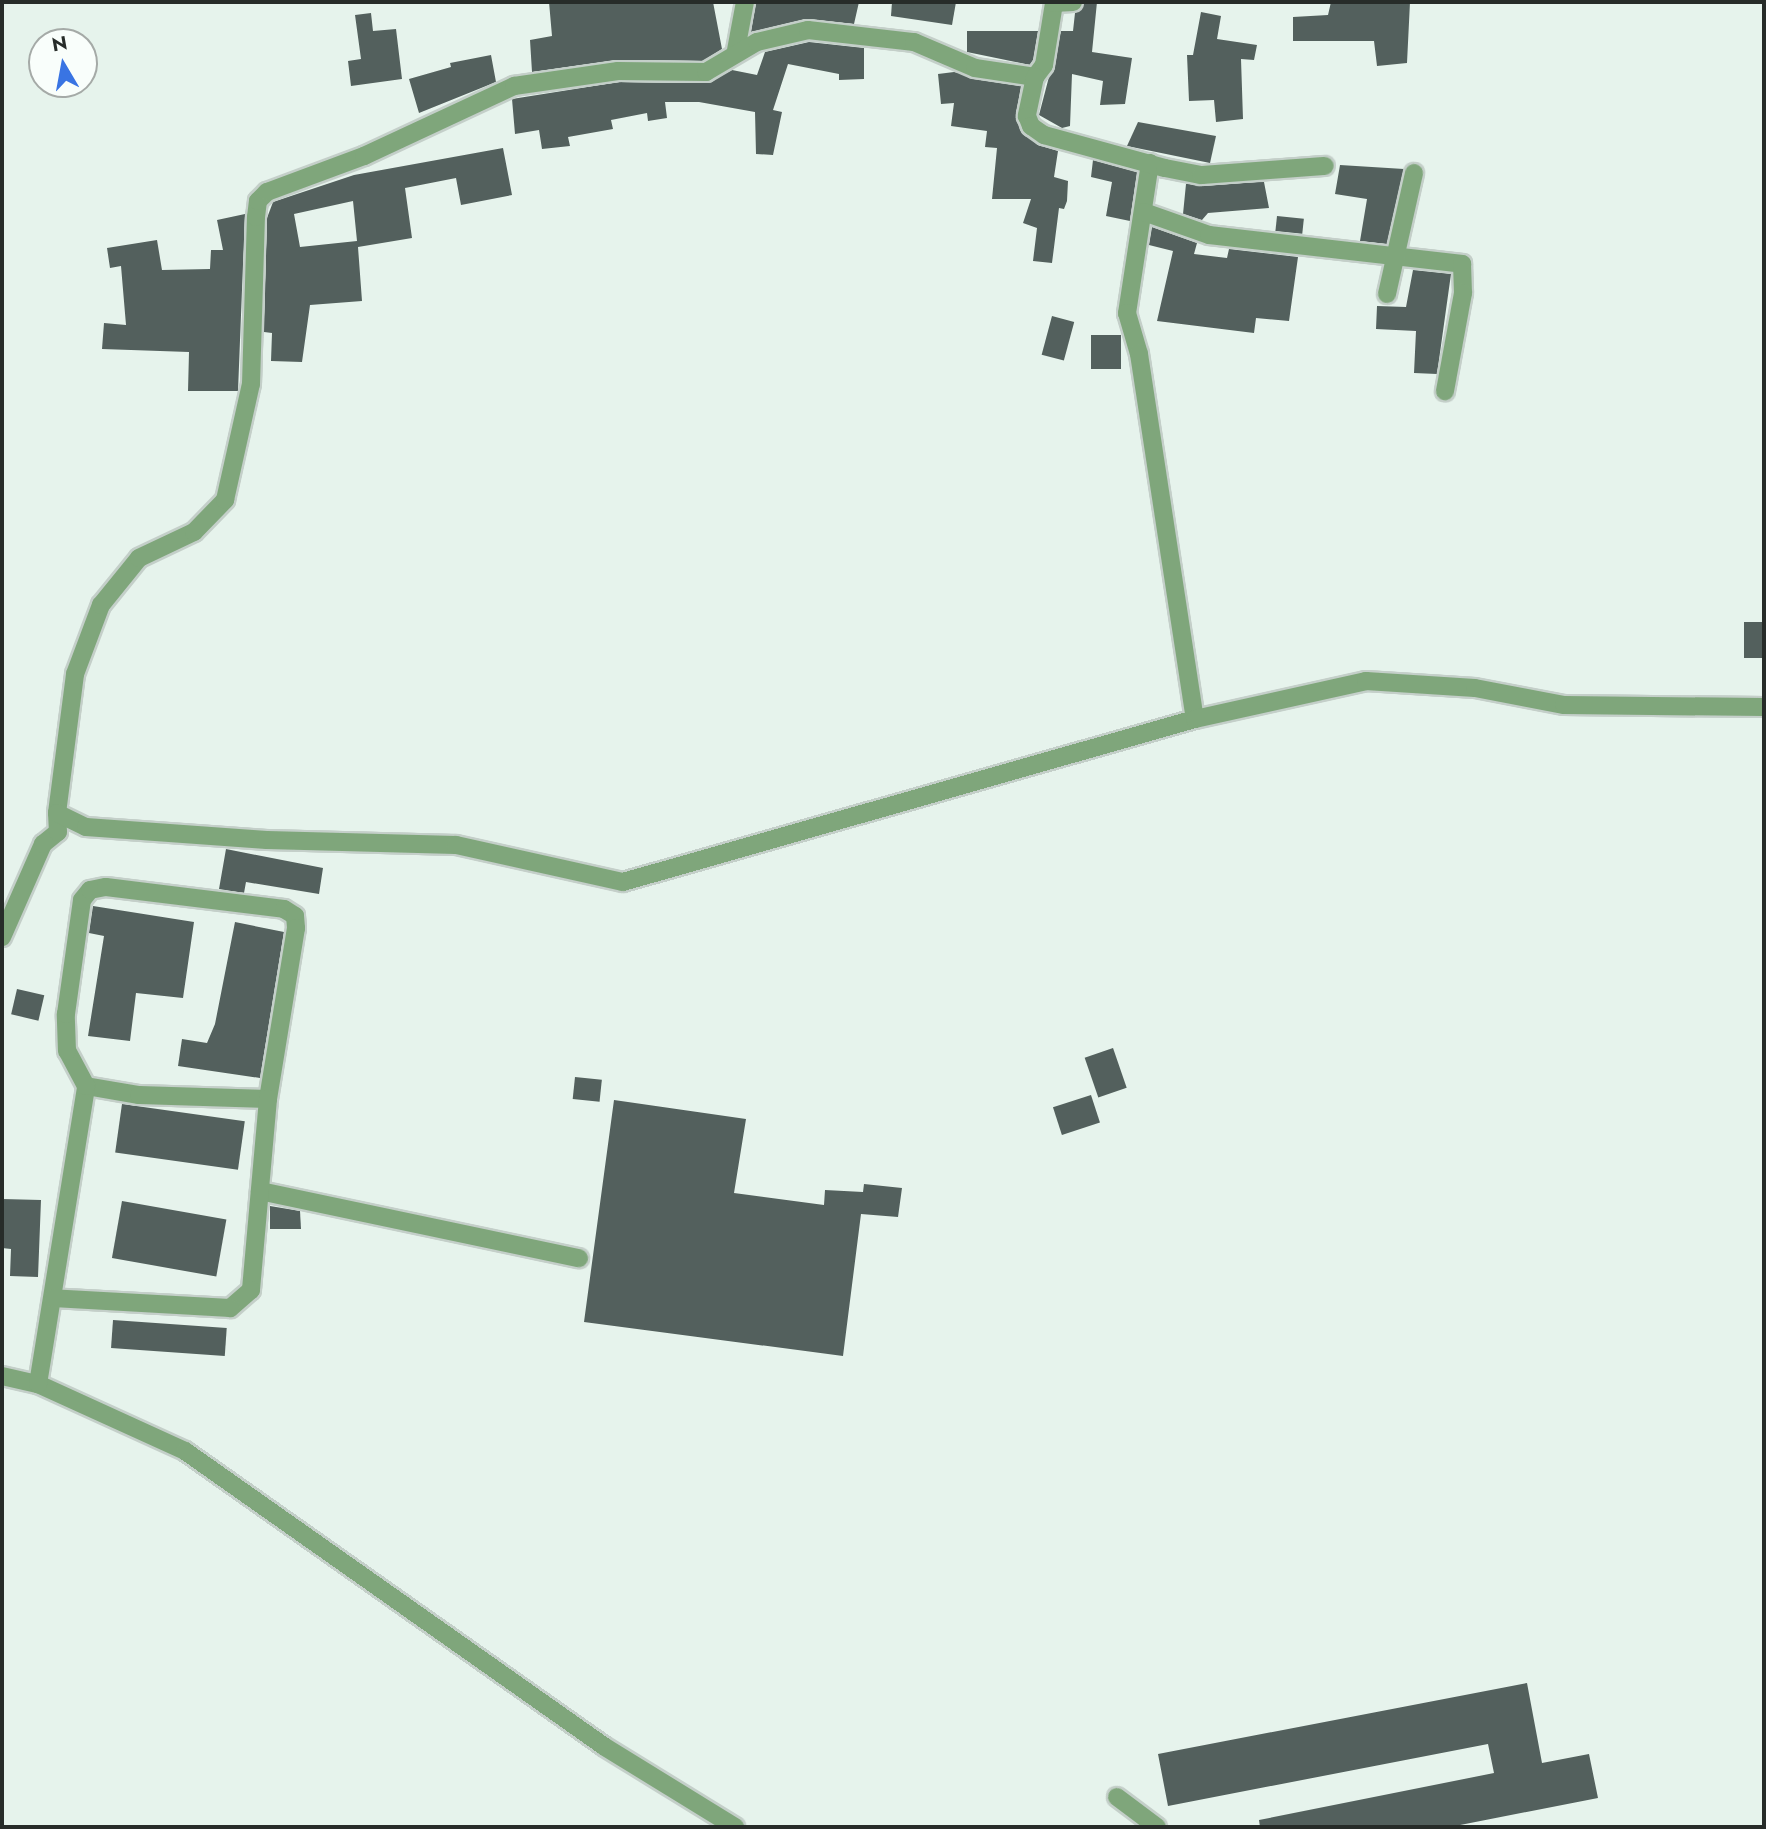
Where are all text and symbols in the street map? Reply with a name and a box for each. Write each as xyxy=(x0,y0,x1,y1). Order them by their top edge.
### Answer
north arrow xyxy=(28,28,98,98)
text: N xyxy=(50,29,69,58)

